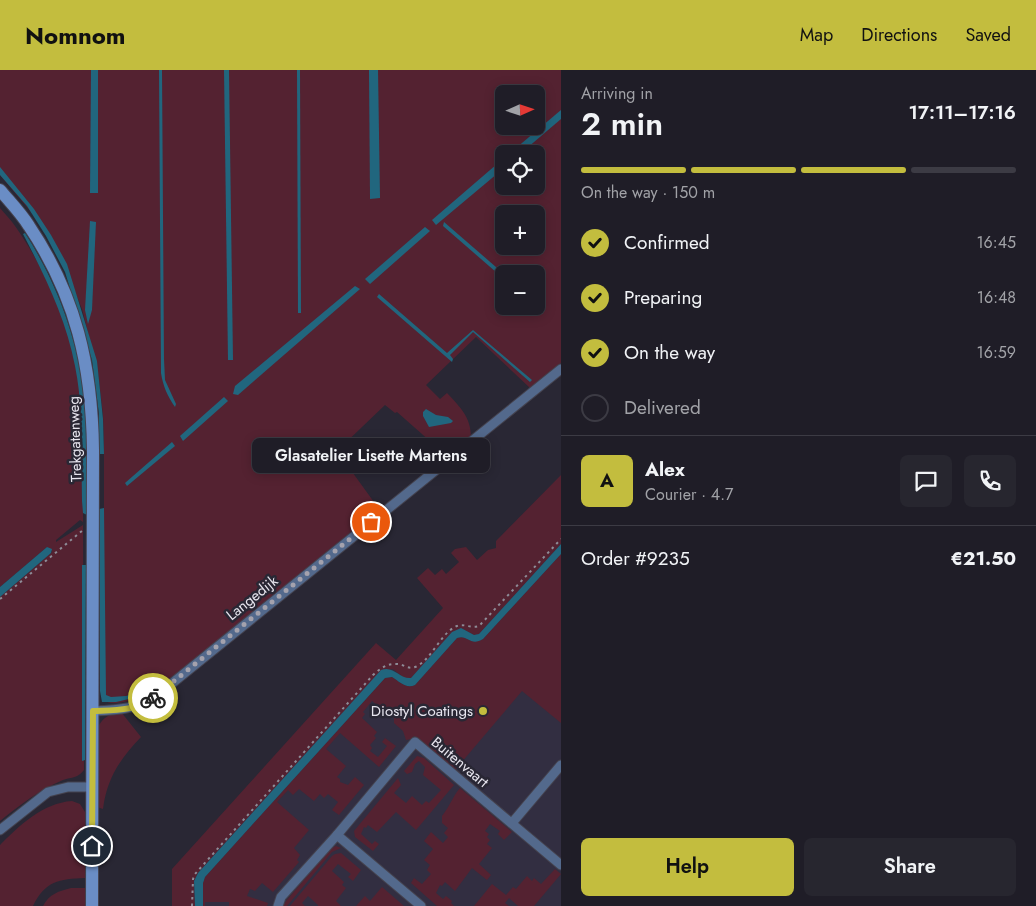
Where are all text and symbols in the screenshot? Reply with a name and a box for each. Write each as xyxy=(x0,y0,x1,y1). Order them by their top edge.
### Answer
text: Nomnom xyxy=(25,18,126,53)
text: Map xyxy=(800,22,833,48)
text: Directions xyxy=(861,22,937,48)
text: Saved xyxy=(965,22,1011,48)
text: Arriving in xyxy=(581,82,653,105)
north arrow xyxy=(495,85,545,135)
map controls xyxy=(495,85,545,315)
text: 17:11–17:16 xyxy=(909,99,1016,126)
text: 2 min xyxy=(581,101,663,147)
button: locate xyxy=(495,145,545,195)
text: On the way · 150 m xyxy=(581,181,715,204)
button: + xyxy=(495,205,545,255)
icon: check xyxy=(581,229,609,257)
text: Confirmed xyxy=(624,229,710,256)
text: 16:45 xyxy=(976,231,1016,254)
button: − xyxy=(495,265,545,315)
icon: check xyxy=(581,284,609,312)
text: Preparing xyxy=(624,284,702,311)
text: 16:48 xyxy=(977,286,1016,309)
icon: check xyxy=(581,339,609,367)
text: On the way xyxy=(624,339,715,366)
text: 16:59 xyxy=(977,341,1016,364)
text: Delivered xyxy=(624,394,701,421)
street label: Trekgatenweg xyxy=(63,396,87,482)
callout: Glasatelier Lisette Martens xyxy=(252,437,490,472)
text: Glasatelier Lisette Martens xyxy=(275,444,467,467)
button: chat xyxy=(900,455,952,507)
button: phone xyxy=(964,455,1016,507)
text: Alex xyxy=(645,456,685,483)
text: A xyxy=(600,467,614,494)
text: Courier · 4.7 xyxy=(645,483,733,506)
pin xyxy=(350,501,392,543)
icon: bag xyxy=(357,508,385,536)
text: Order #9235 xyxy=(581,545,690,572)
text: €21.50 xyxy=(950,545,1016,572)
street label: Langedijk xyxy=(221,570,283,626)
courier xyxy=(128,673,178,723)
icon: bike xyxy=(139,684,167,712)
place label: Diostyl Coatings xyxy=(371,700,473,722)
marker: Diostyl Coatings xyxy=(477,705,489,717)
street label: Buitenvaart xyxy=(426,731,494,793)
pin xyxy=(71,825,113,867)
icon: home xyxy=(78,832,106,860)
button: Help xyxy=(581,838,794,896)
button: Share xyxy=(804,838,1016,896)

